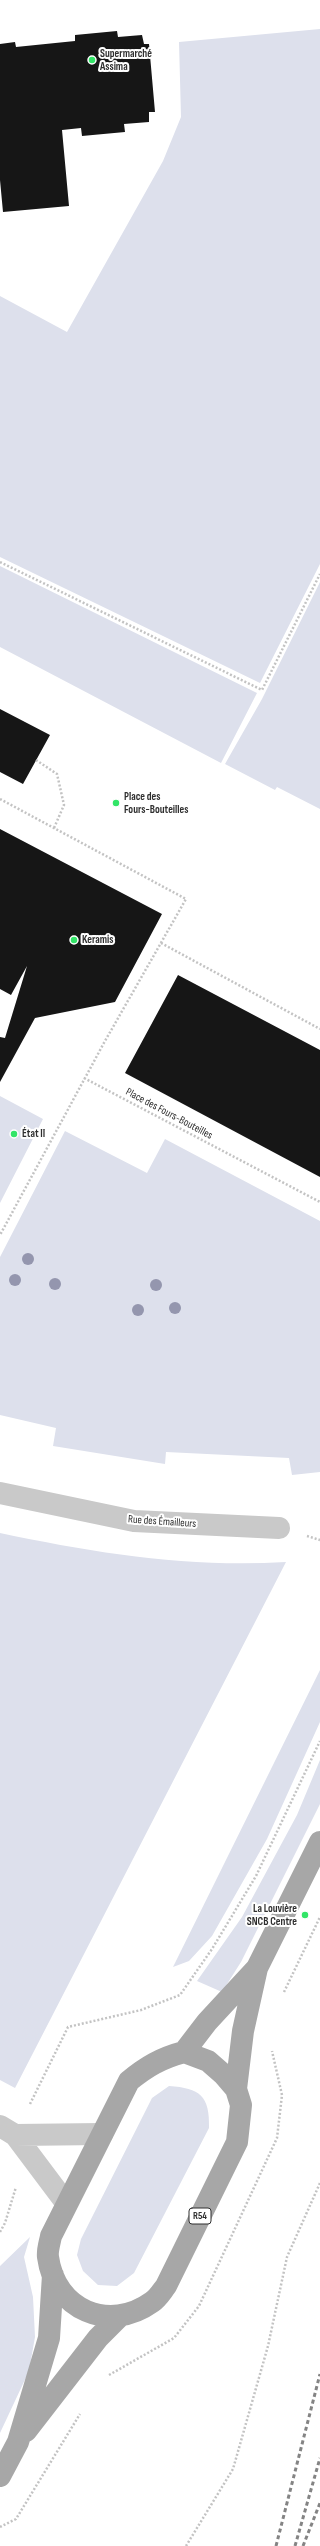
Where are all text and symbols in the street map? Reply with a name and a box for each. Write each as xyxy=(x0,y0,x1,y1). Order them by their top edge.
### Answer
place label: Supermarché Assima xyxy=(100,47,152,73)
marker: Supermarché Assima xyxy=(87,55,97,65)
place label: Place des Fours-Bouteilles xyxy=(124,790,188,816)
marker: Place des Fours-Bouteilles xyxy=(111,798,121,808)
place label: Keramis xyxy=(82,933,113,947)
marker: Keramis xyxy=(69,935,79,945)
street label: Place des Fours-Bouteilles xyxy=(123,1086,215,1142)
place label: État II xyxy=(22,1127,45,1141)
marker: État II xyxy=(9,1129,19,1139)
street label: Rue des Émailleurs xyxy=(127,1513,197,1531)
place label: La Louvière SNCB Centre xyxy=(247,1902,297,1928)
marker: La Louvière SNCB Centre xyxy=(300,1910,310,1920)
road number: R54 xyxy=(189,2208,211,2224)

